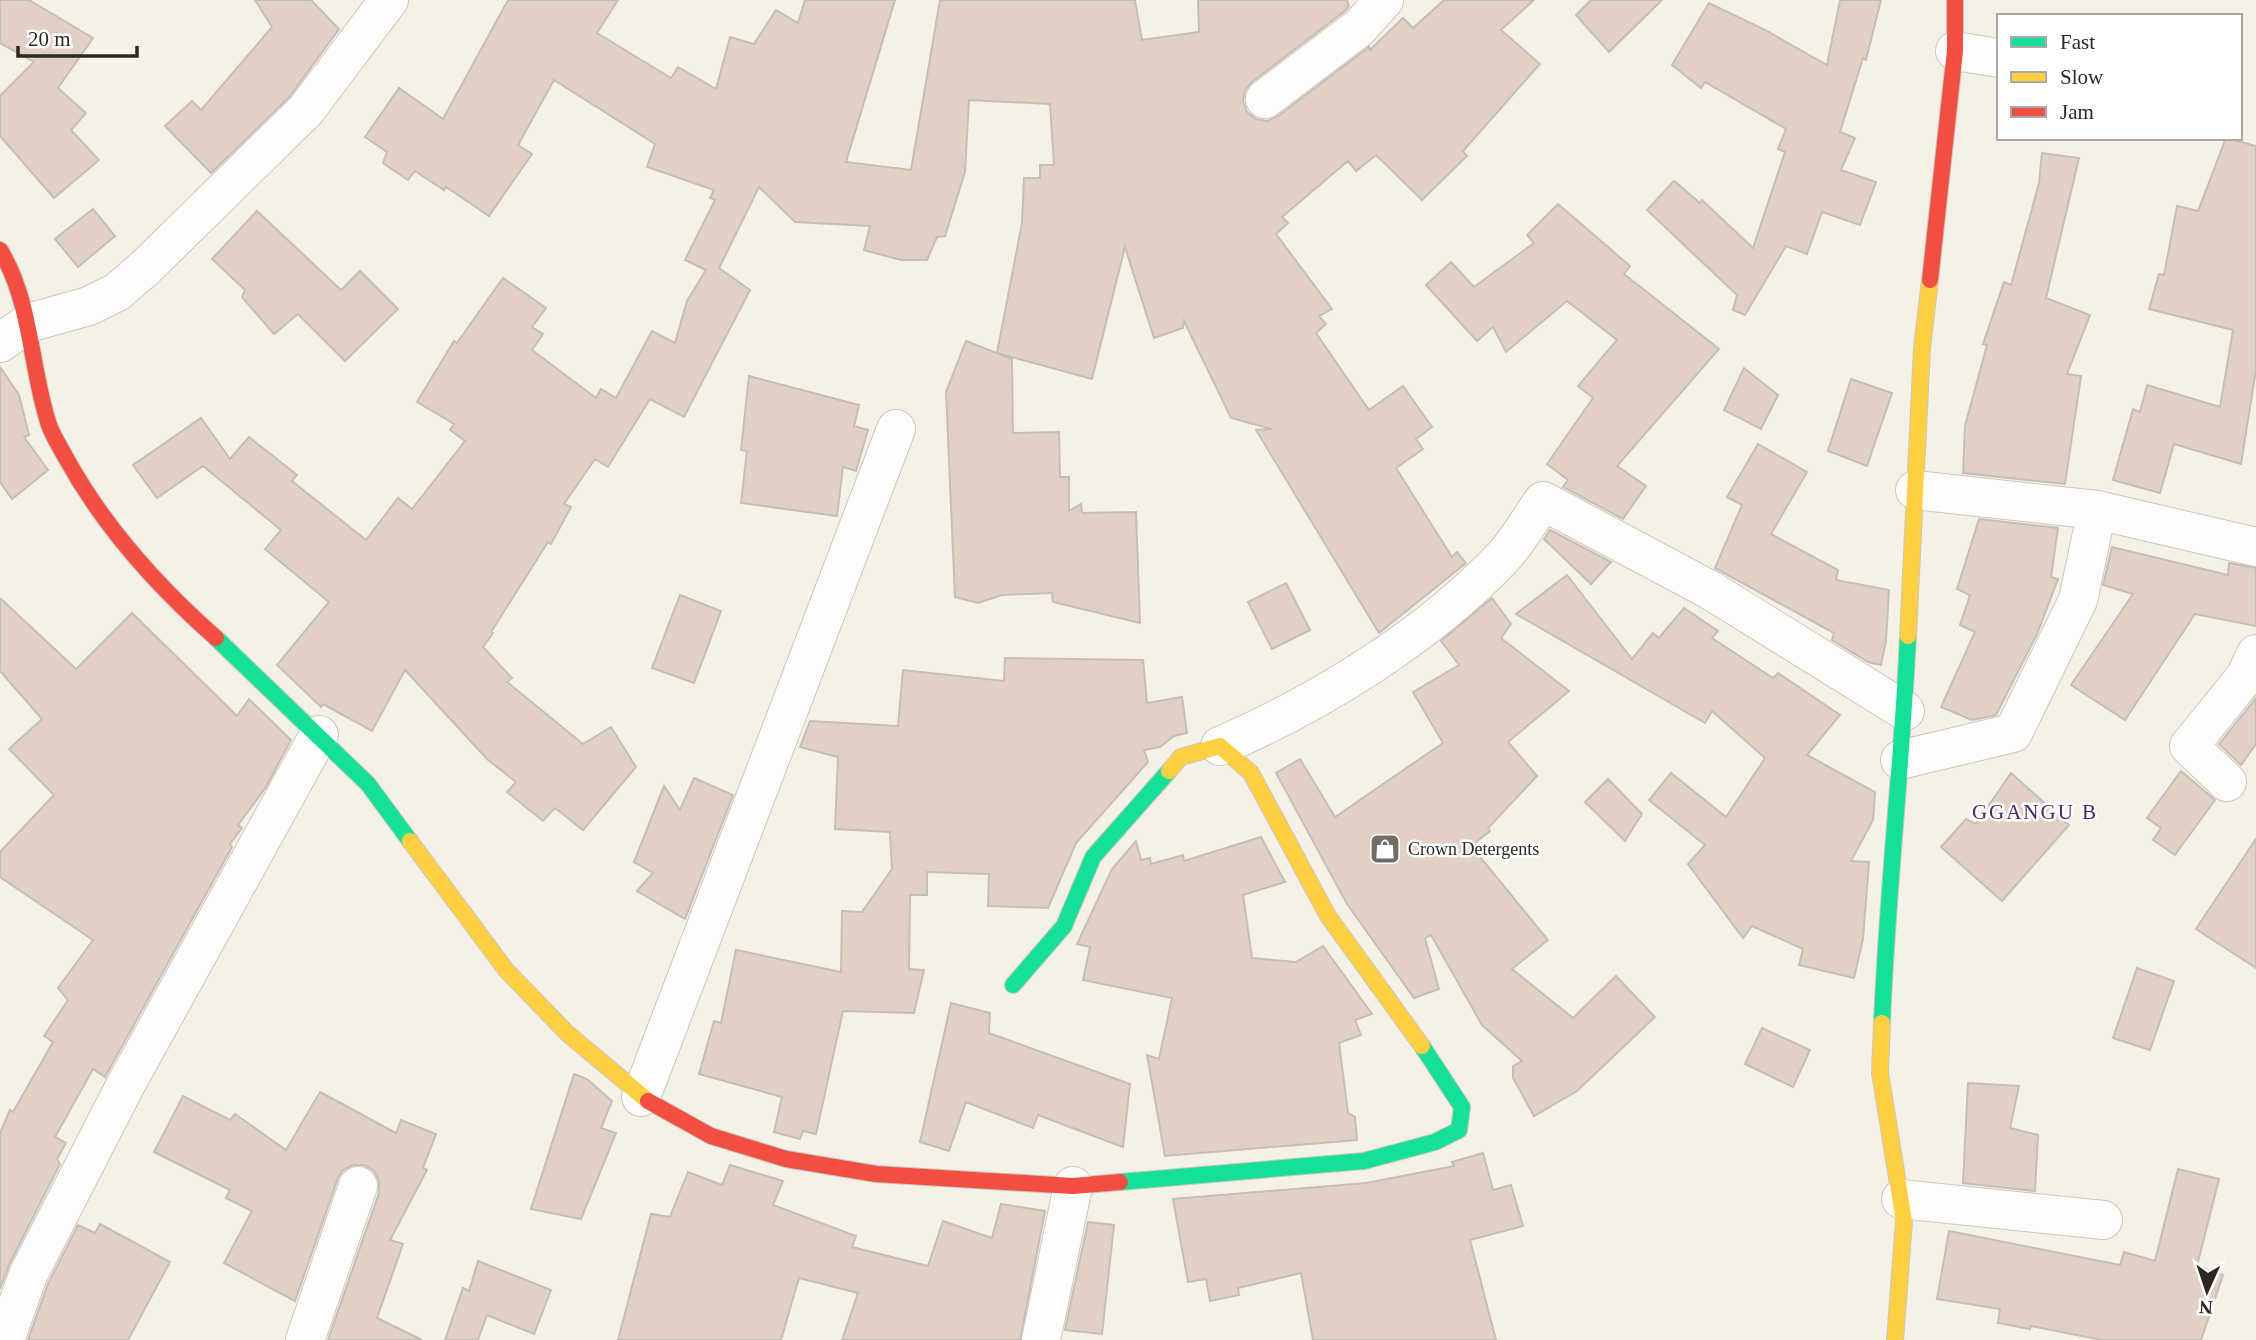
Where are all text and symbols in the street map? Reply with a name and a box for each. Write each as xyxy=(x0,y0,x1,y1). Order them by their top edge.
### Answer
scale bar xyxy=(18,14,136,58)
legend xyxy=(1997,14,2242,140)
text: 20 m xyxy=(28,27,71,51)
text: Fast xyxy=(2060,30,2095,54)
text: Slow xyxy=(2060,65,2104,89)
text: Jam xyxy=(2060,100,2094,124)
district label: GGANGU B xyxy=(1972,800,2098,824)
shop icon: Crown Detergents xyxy=(1368,832,1402,866)
place label: Crown Detergents xyxy=(1408,839,1539,859)
north arrow xyxy=(2172,1256,2242,1326)
text: N xyxy=(2198,1297,2214,1318)

